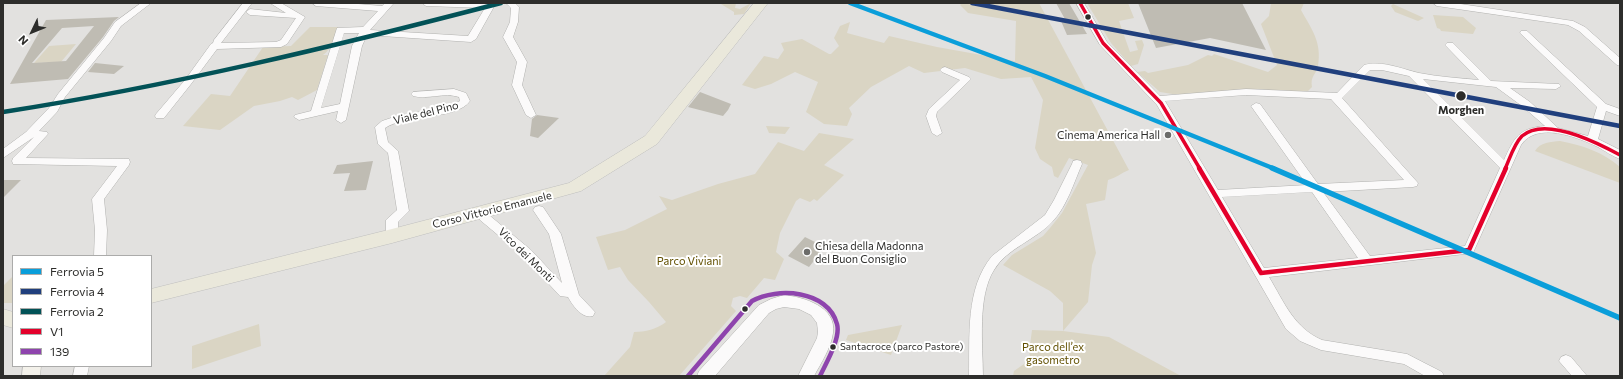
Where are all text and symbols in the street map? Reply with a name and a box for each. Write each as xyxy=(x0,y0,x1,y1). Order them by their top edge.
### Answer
north arrow xyxy=(12,12,52,52)
unlabelled marker xyxy=(1083,12,1093,22)
text: N xyxy=(15,33,30,48)
marker: Morghen xyxy=(1454,89,1468,103)
street label: Viale del Pino xyxy=(392,99,460,127)
place label: Morghen xyxy=(1438,103,1484,117)
place label: Cinema America Hall xyxy=(1057,128,1160,142)
marker: Cinema America Hall xyxy=(1163,130,1173,140)
street label: Corso Vittorio Emanuele xyxy=(431,189,553,231)
street label: Vico dei Monti xyxy=(495,225,557,285)
place label: Chiesa della Madonna del Buon Consiglio xyxy=(815,239,923,265)
marker: Chiesa della Madonna del Buon Consiglio xyxy=(802,247,812,257)
park label: Parco Viviani xyxy=(657,254,721,268)
legend xyxy=(12,255,152,367)
text: Ferrovia 5 xyxy=(50,264,104,278)
text: Ferrovia 4 xyxy=(50,284,104,298)
text: Ferrovia 2 xyxy=(50,304,104,318)
unlabelled marker xyxy=(740,304,750,314)
text: V1 xyxy=(50,324,63,338)
park label: Parco dell’ex gasometro xyxy=(1022,340,1084,366)
place label: Santacroce (parco Pastore) xyxy=(840,341,963,353)
marker: Santacroce (parco Pastore) xyxy=(828,342,838,352)
text: 139 xyxy=(50,344,69,358)

